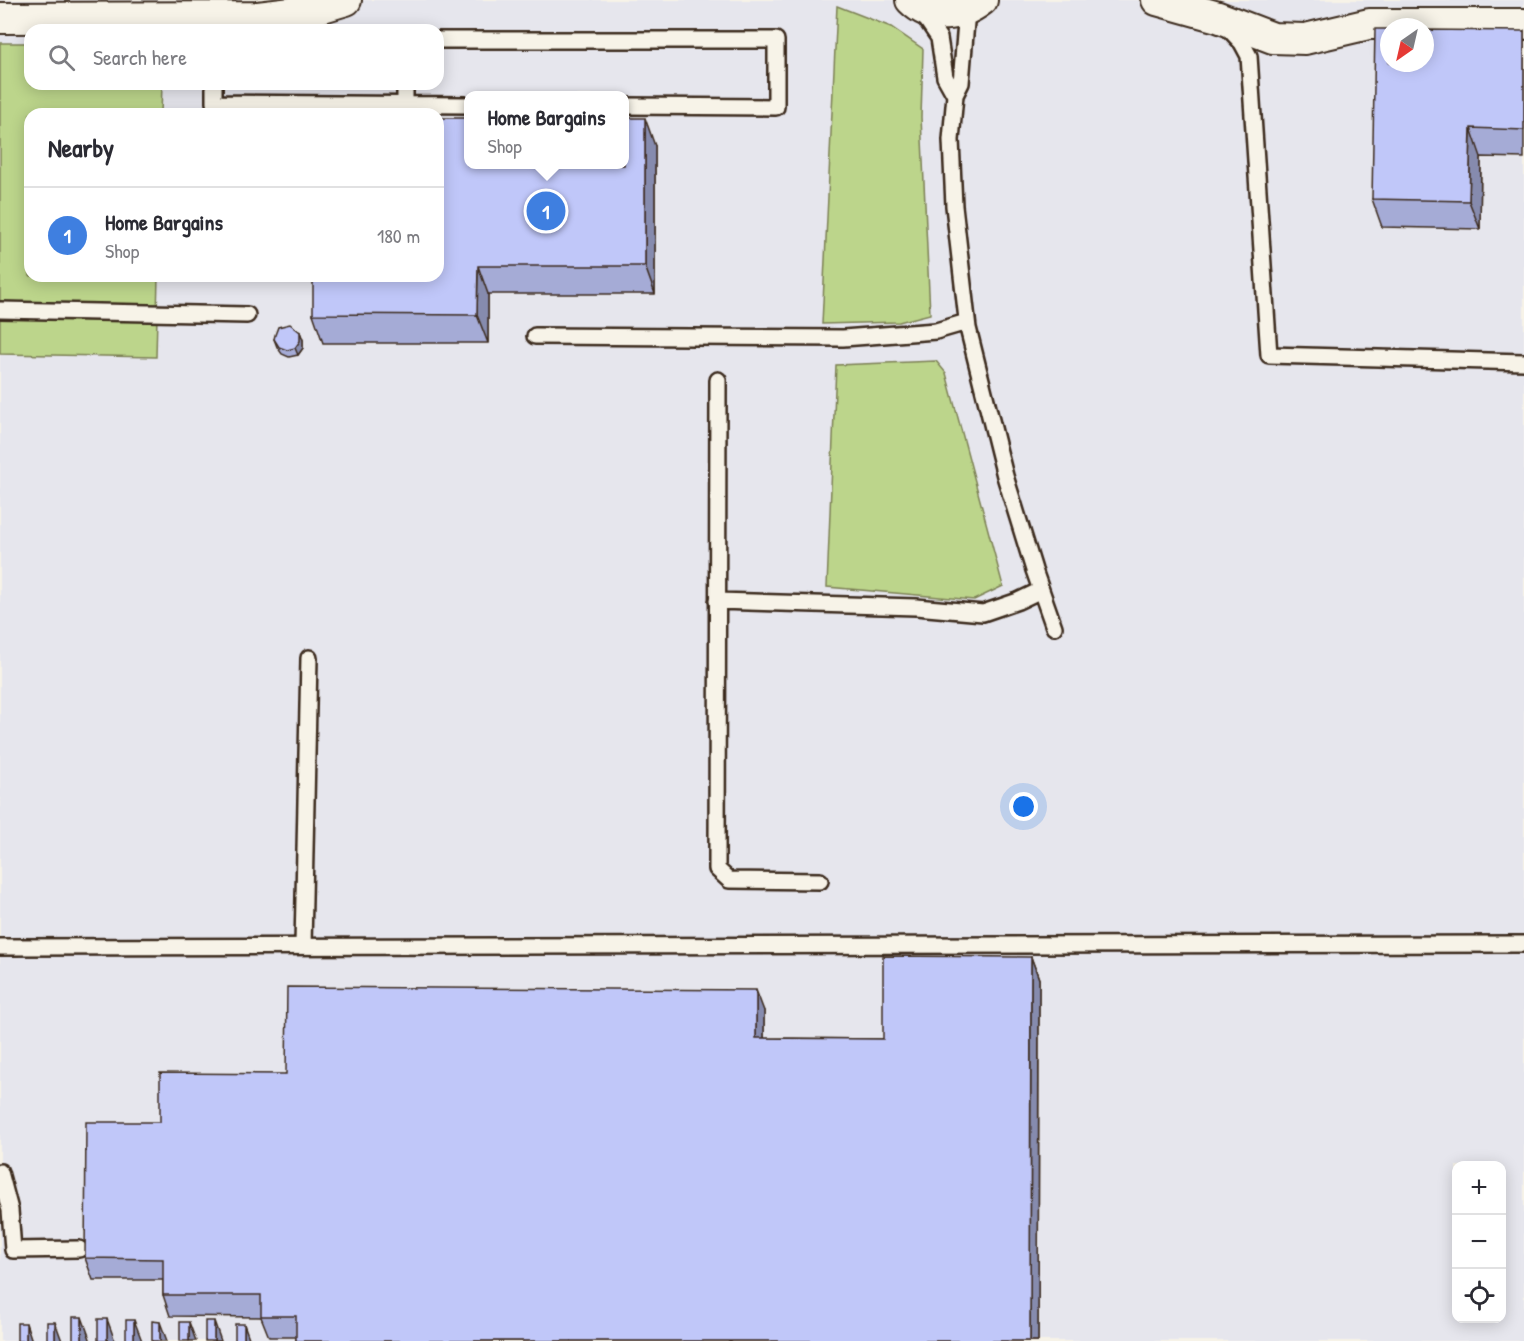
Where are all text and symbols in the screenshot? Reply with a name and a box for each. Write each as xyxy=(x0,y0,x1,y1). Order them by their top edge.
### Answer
north arrow xyxy=(1380,18,1434,72)
search box xyxy=(24,24,444,90)
icon: search xyxy=(45,41,78,74)
text: Search here xyxy=(93,42,187,72)
popup xyxy=(464,91,629,169)
text: Home Bargains xyxy=(488,102,605,132)
text: Nearby xyxy=(48,130,114,165)
text: Shop xyxy=(488,132,522,159)
pin: 1 xyxy=(526,188,566,234)
text: Home Bargains xyxy=(105,207,223,237)
text: 1 xyxy=(64,222,71,249)
text: 180 m xyxy=(377,222,420,249)
text: Shop xyxy=(105,237,139,264)
your location xyxy=(1009,792,1038,821)
map controls xyxy=(1452,1161,1506,1323)
button: + xyxy=(1452,1161,1506,1215)
button: − xyxy=(1452,1215,1506,1269)
button: locate xyxy=(1452,1269,1506,1323)

